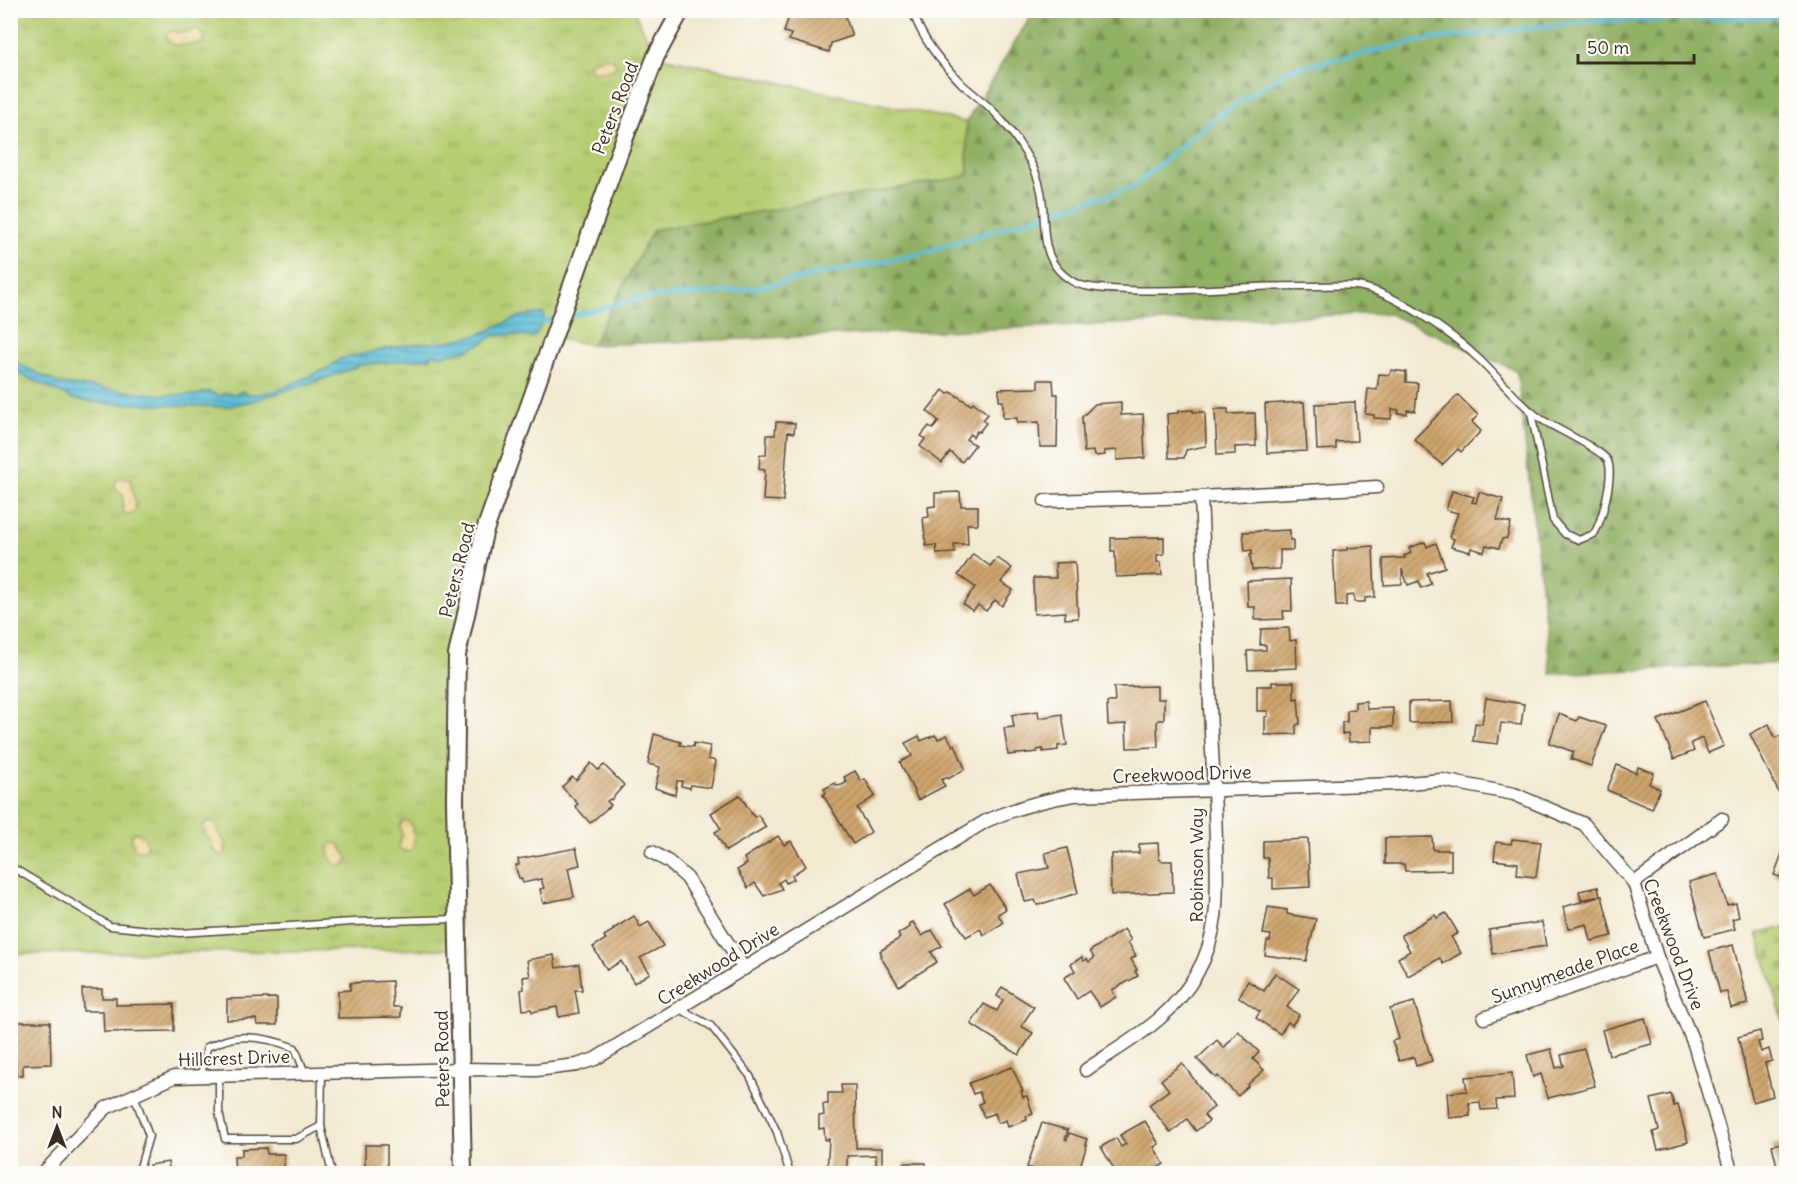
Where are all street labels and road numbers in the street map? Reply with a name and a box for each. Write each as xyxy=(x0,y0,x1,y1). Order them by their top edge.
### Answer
street label: Peters Road xyxy=(587,58,643,158)
street label: Peters Road xyxy=(434,520,480,620)
street label: Creekwood Drive xyxy=(1112,760,1252,788)
street label: Robinson Way xyxy=(1185,807,1208,923)
street label: Creekwood Drive xyxy=(1638,875,1710,1013)
street label: Creekwood Drive xyxy=(653,917,783,1011)
street label: Sunnymeade Place xyxy=(1488,934,1642,1008)
street label: Peters Road xyxy=(430,1010,454,1108)
street label: Hillcrest Drive xyxy=(178,1045,290,1071)

